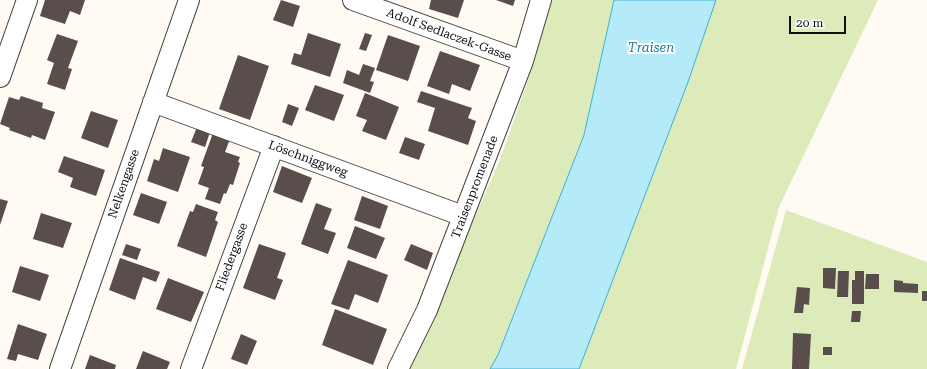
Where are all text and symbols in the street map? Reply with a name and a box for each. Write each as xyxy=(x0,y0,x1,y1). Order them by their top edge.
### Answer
street label: Adolf Sedlaczek-Gasse xyxy=(385,6,513,64)
scale bar xyxy=(791,8,848,34)
text: 20 m xyxy=(796,16,823,30)
water label: Traisen xyxy=(628,40,674,56)
street label: Traisenpromenade xyxy=(449,134,501,240)
street label: Löschniggweg xyxy=(266,138,350,180)
street label: Nelkengasse xyxy=(105,148,143,220)
street label: Fliedergasse xyxy=(213,221,251,293)

